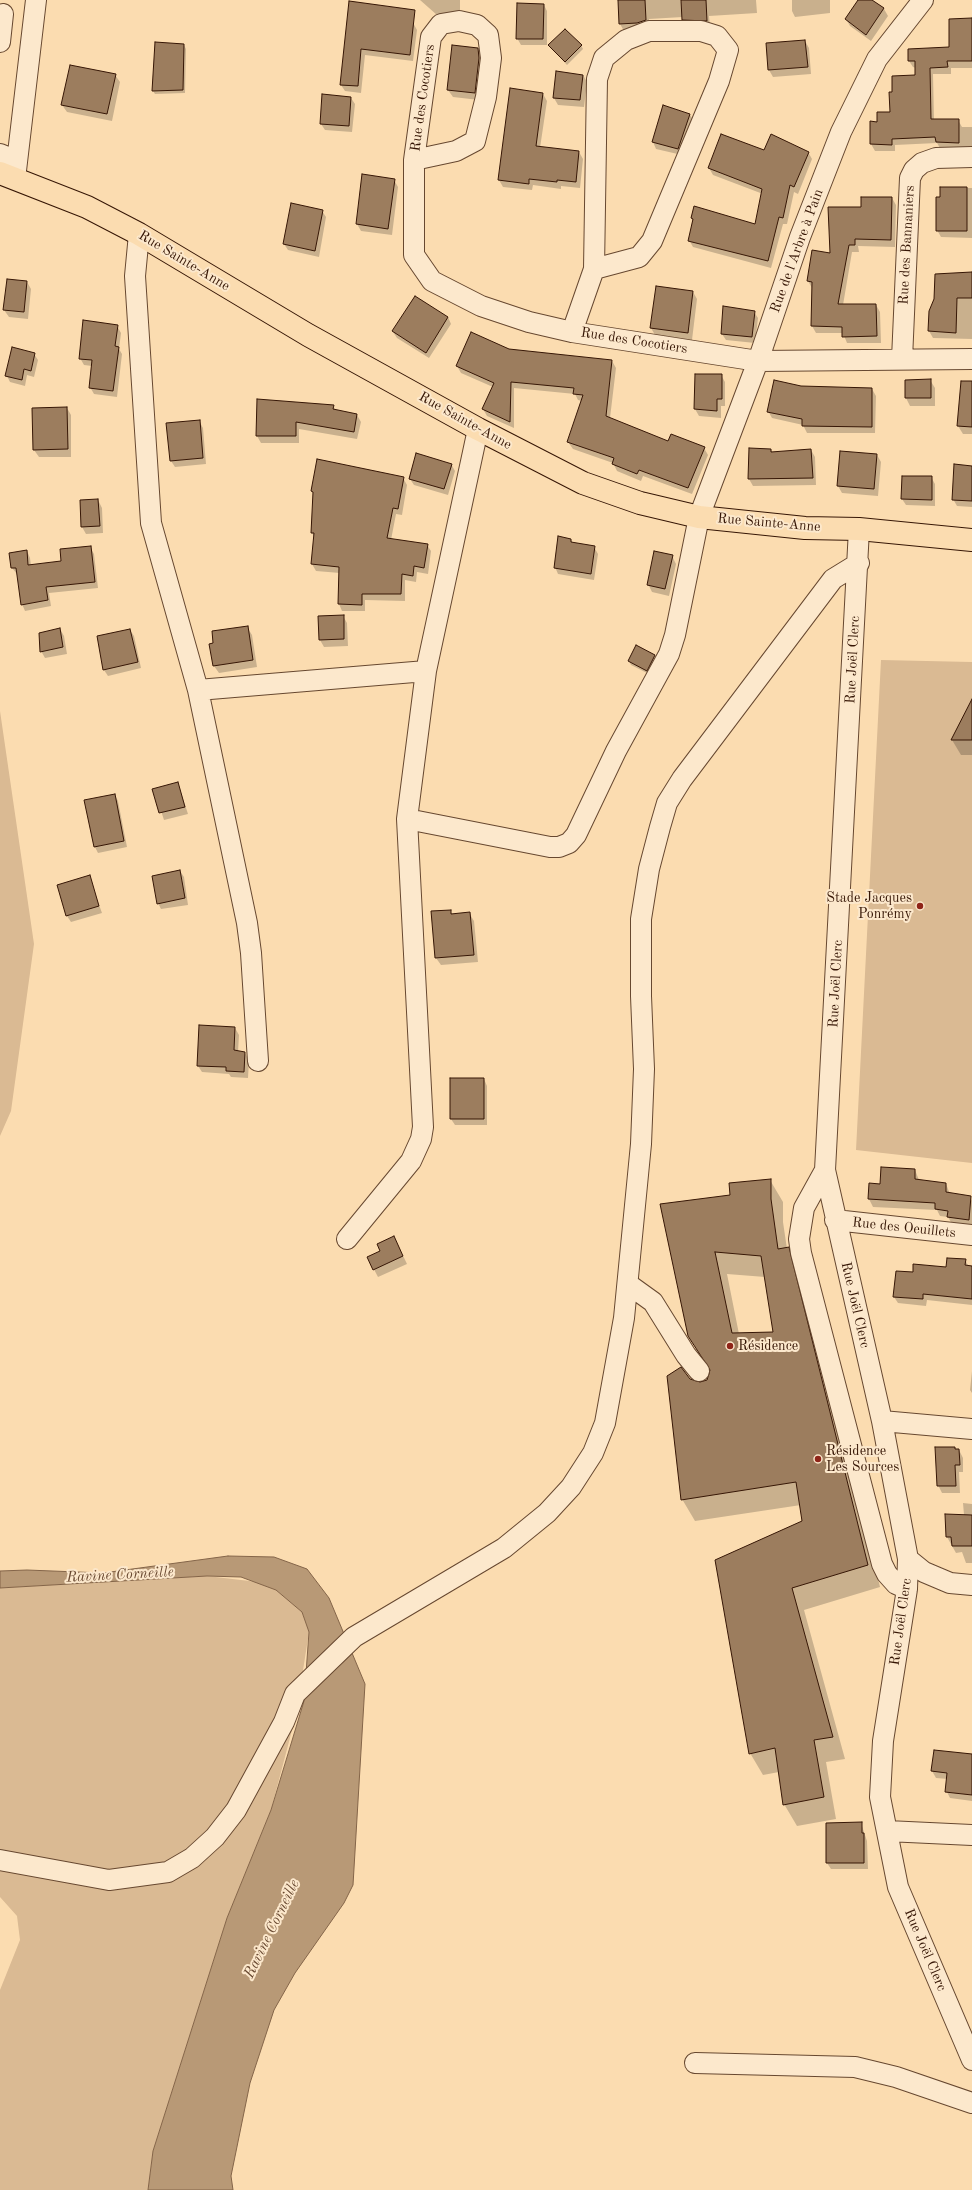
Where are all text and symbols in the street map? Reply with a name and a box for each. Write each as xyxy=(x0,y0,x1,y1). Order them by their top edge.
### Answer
street label: Rue des Cocotiers xyxy=(407,43,439,153)
street label: Rue des Bannaniers xyxy=(895,185,919,305)
street label: Rue de l'Arbre à Pain xyxy=(767,187,827,315)
street label: Rue Sainte-Anne xyxy=(135,227,233,295)
street label: Rue des Cocotiers xyxy=(579,324,689,358)
street label: Rue Sainte-Anne xyxy=(416,389,514,453)
street label: Rue Sainte-Anne xyxy=(717,510,821,536)
street label: Rue Joël Clerc xyxy=(842,616,864,704)
place label: Stade Jacques Ponrémy xyxy=(826,890,912,922)
marker: Stade Jacques Ponrémy xyxy=(915,901,925,911)
street label: Rue Joël Clerc xyxy=(825,940,847,1028)
street label: Rue des Oeuillets xyxy=(851,1214,957,1242)
street label: Rue Joël Clerc xyxy=(837,1260,873,1350)
place label: Résidence xyxy=(738,1338,798,1354)
marker: Résidence xyxy=(725,1341,735,1351)
place label: Résidence Les Sources xyxy=(826,1443,899,1476)
marker: Résidence Les Sources xyxy=(813,1454,823,1464)
water label: Ravine Corneille xyxy=(66,1563,174,1587)
street label: Rue Joël Clerc xyxy=(887,1577,915,1667)
water label: Ravine Corneille xyxy=(240,1877,304,1981)
street label: Rue Joël Clerc xyxy=(900,1906,950,1994)

